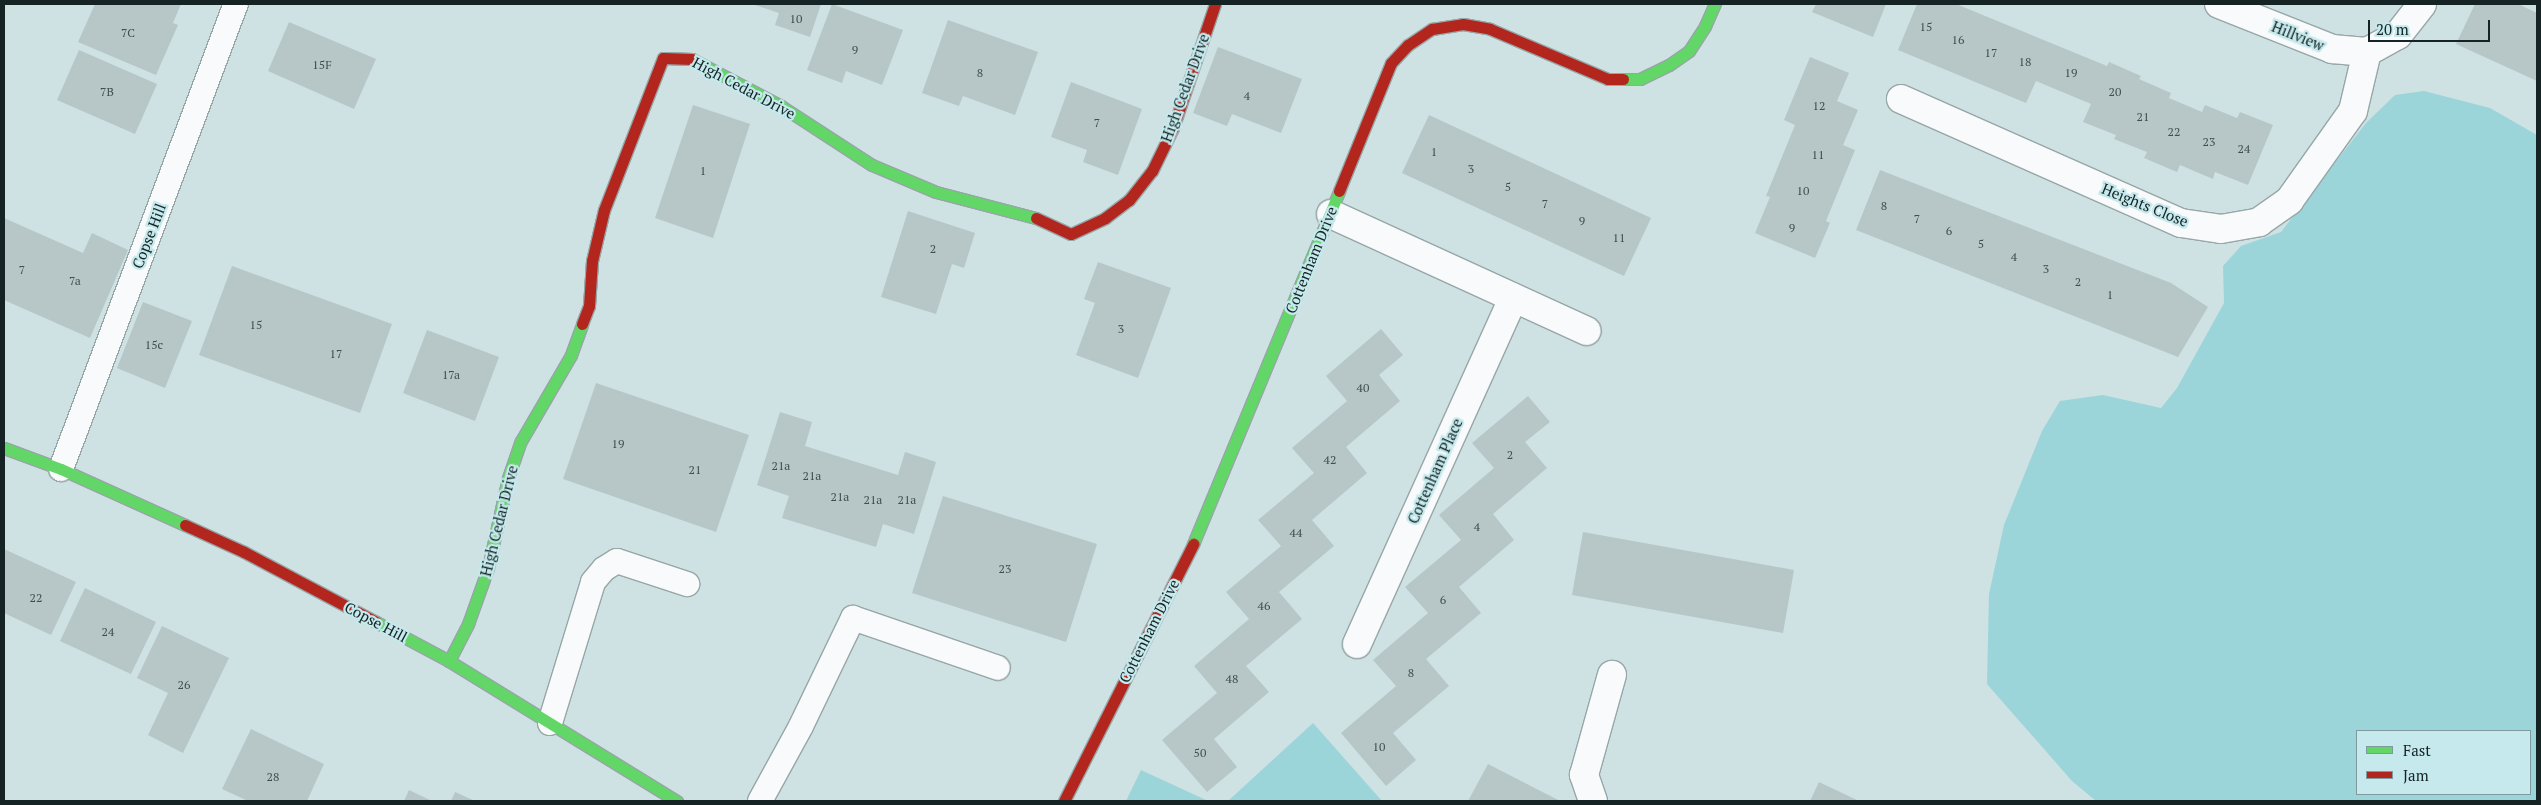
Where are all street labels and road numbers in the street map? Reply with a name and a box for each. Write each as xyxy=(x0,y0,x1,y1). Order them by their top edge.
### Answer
street label: Hillview xyxy=(2269,17,2327,55)
street label: High Cedar Drive xyxy=(1157,32,1213,144)
street label: High Cedar Drive xyxy=(690,53,798,123)
street label: Heights Close xyxy=(2099,179,2191,231)
street label: Copse Hill xyxy=(128,201,170,271)
street label: Cottenham Drive xyxy=(1281,204,1341,316)
street label: Cottenham Place xyxy=(1404,416,1466,526)
street label: High Cedar Drive xyxy=(477,464,521,578)
street label: Cottenham Drive xyxy=(1115,576,1183,686)
street label: Copse Hill xyxy=(342,598,410,646)

